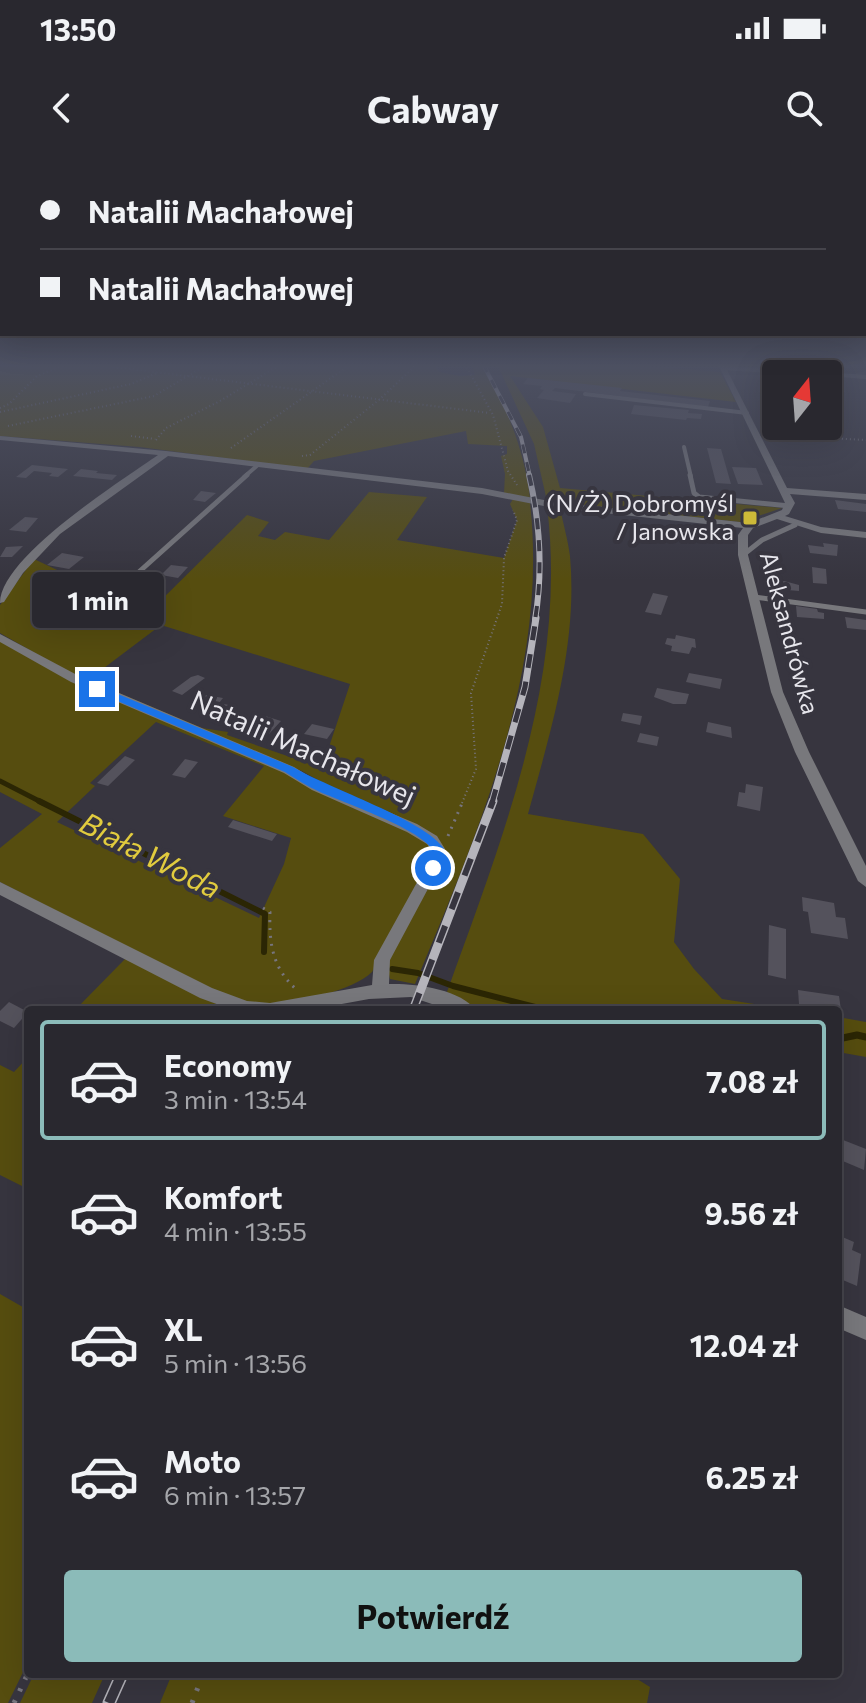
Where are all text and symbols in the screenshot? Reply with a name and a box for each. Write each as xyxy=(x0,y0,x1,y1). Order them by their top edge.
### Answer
text: 13:50 xyxy=(40,10,116,47)
icon: back xyxy=(40,86,84,130)
text: Cabway xyxy=(367,86,499,130)
icon: search xyxy=(782,86,826,130)
text: Natalii Machałowej xyxy=(88,192,354,229)
text: Natalii Machałowej xyxy=(88,269,354,306)
north arrow xyxy=(762,360,842,440)
map controls xyxy=(762,360,842,440)
place label: (N/Ż) Dobromyśl / Janowska xyxy=(546,488,734,545)
marker: (N/Ż) Dobromyśl / Janowska xyxy=(741,509,759,527)
street label: Aleksandrówka xyxy=(755,548,826,717)
callout: 1 min xyxy=(31,573,163,629)
text: 1 min xyxy=(67,584,129,615)
route end xyxy=(79,671,115,707)
street label: Natalii Machałowej xyxy=(186,682,421,812)
water label: Biała Woda xyxy=(75,803,228,905)
route start xyxy=(415,850,451,886)
icon: car xyxy=(68,1044,140,1116)
text: Economy xyxy=(164,1046,292,1083)
text: 7.08 zł xyxy=(706,1062,798,1099)
text: 3 min · 13:54 xyxy=(164,1083,307,1114)
icon: car xyxy=(68,1176,140,1248)
text: Komfort xyxy=(164,1178,283,1215)
text: 9.56 zł xyxy=(704,1194,798,1231)
text: 4 min · 13:55 xyxy=(164,1215,307,1246)
icon: car xyxy=(68,1308,140,1380)
text: XL xyxy=(164,1310,203,1347)
text: 12.04 zł xyxy=(690,1326,798,1363)
text: 5 min · 13:56 xyxy=(164,1347,307,1378)
icon: car xyxy=(68,1440,140,1512)
text: Moto xyxy=(164,1442,241,1479)
text: 6.25 zł xyxy=(706,1458,798,1495)
text: 6 min · 13:57 xyxy=(164,1479,306,1510)
button: Potwierdź xyxy=(64,1570,802,1662)

